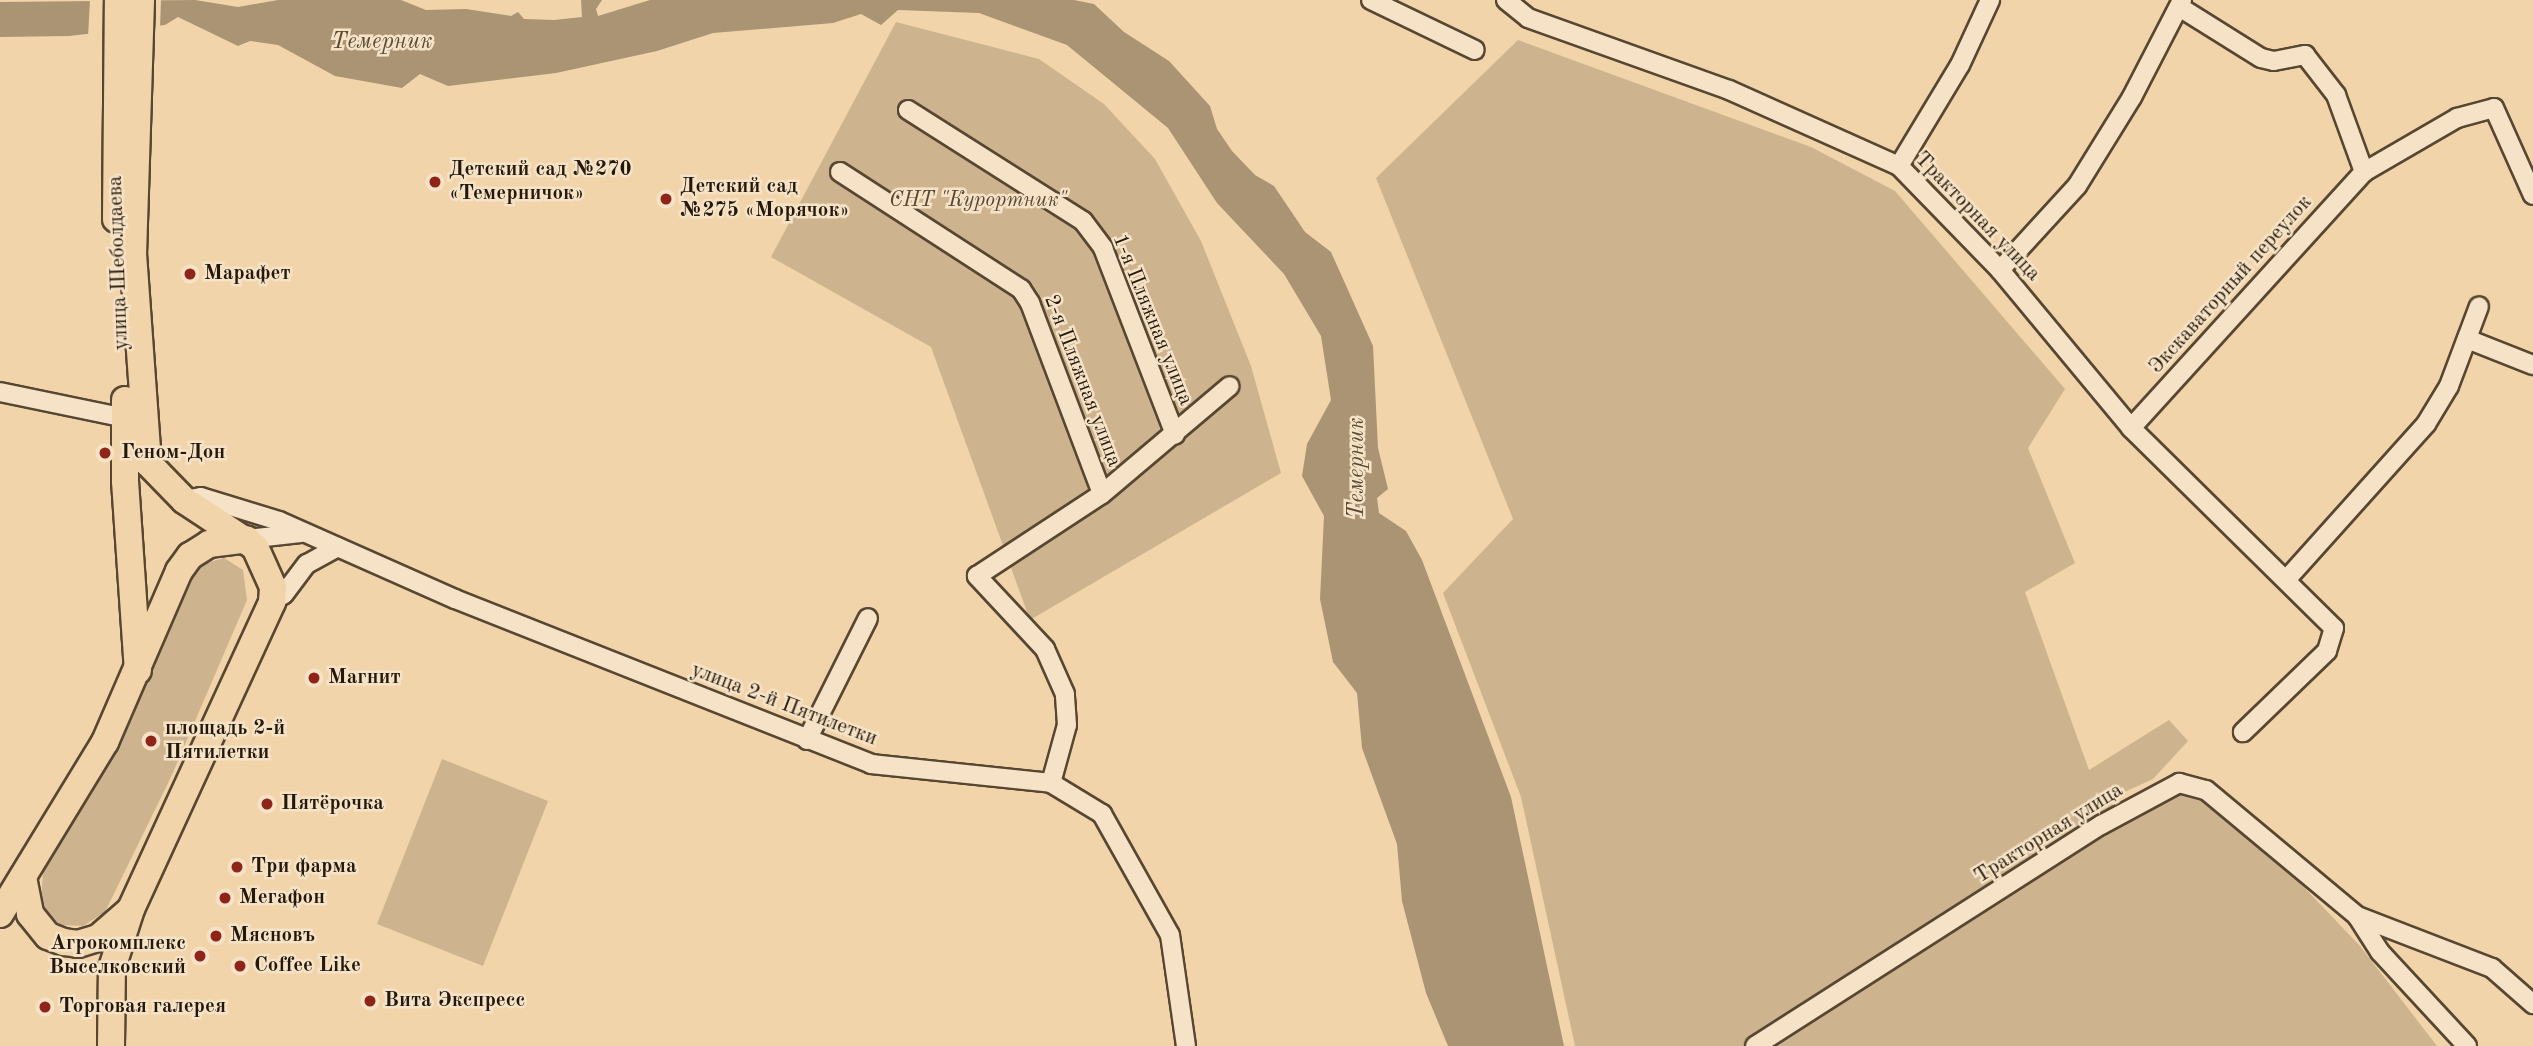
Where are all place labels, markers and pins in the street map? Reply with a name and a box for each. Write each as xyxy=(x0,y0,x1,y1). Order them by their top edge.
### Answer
place label: Детский сад №270 «Темерничок» xyxy=(449,157,632,207)
marker: Детский сад №270 «Темерничок» xyxy=(427,174,443,190)
place label: Детский сад №275 «Морячок» xyxy=(680,174,850,224)
marker: Детский сад №275 «Морячок» xyxy=(658,191,674,207)
place label: Марафет xyxy=(204,261,291,287)
marker: Марафет xyxy=(182,266,198,282)
place label: Геном-Дон xyxy=(121,440,225,466)
marker: Геном-Дон xyxy=(95,443,115,463)
place label: Магнит xyxy=(328,665,401,691)
marker: Магнит xyxy=(306,670,322,686)
place label: площадь 2-й Пятилетки xyxy=(165,716,285,766)
marker: площадь 2-й Пятилетки xyxy=(143,733,159,749)
place label: Пятёрочка xyxy=(281,791,384,817)
marker: Пятёрочка xyxy=(259,796,275,812)
place label: Три фарма xyxy=(251,854,357,880)
marker: Три фарма xyxy=(229,859,245,875)
place label: Мегафон xyxy=(239,885,325,911)
marker: Мегафон xyxy=(217,890,233,906)
place label: Мясновъ xyxy=(230,923,315,949)
marker: Мясновъ xyxy=(208,928,224,944)
place label: Агрокомплекс Выселковский xyxy=(49,931,186,981)
marker: Агрокомплекс Выселковский xyxy=(192,948,208,964)
place label: Coffee Like xyxy=(254,953,361,979)
marker: Coffee Like xyxy=(232,958,248,974)
place label: Вита Экспресс xyxy=(384,988,525,1014)
marker: Вита Экспресс xyxy=(362,993,378,1009)
place label: Торговая галерея xyxy=(59,994,226,1020)
marker: Торговая галерея xyxy=(37,999,53,1015)

